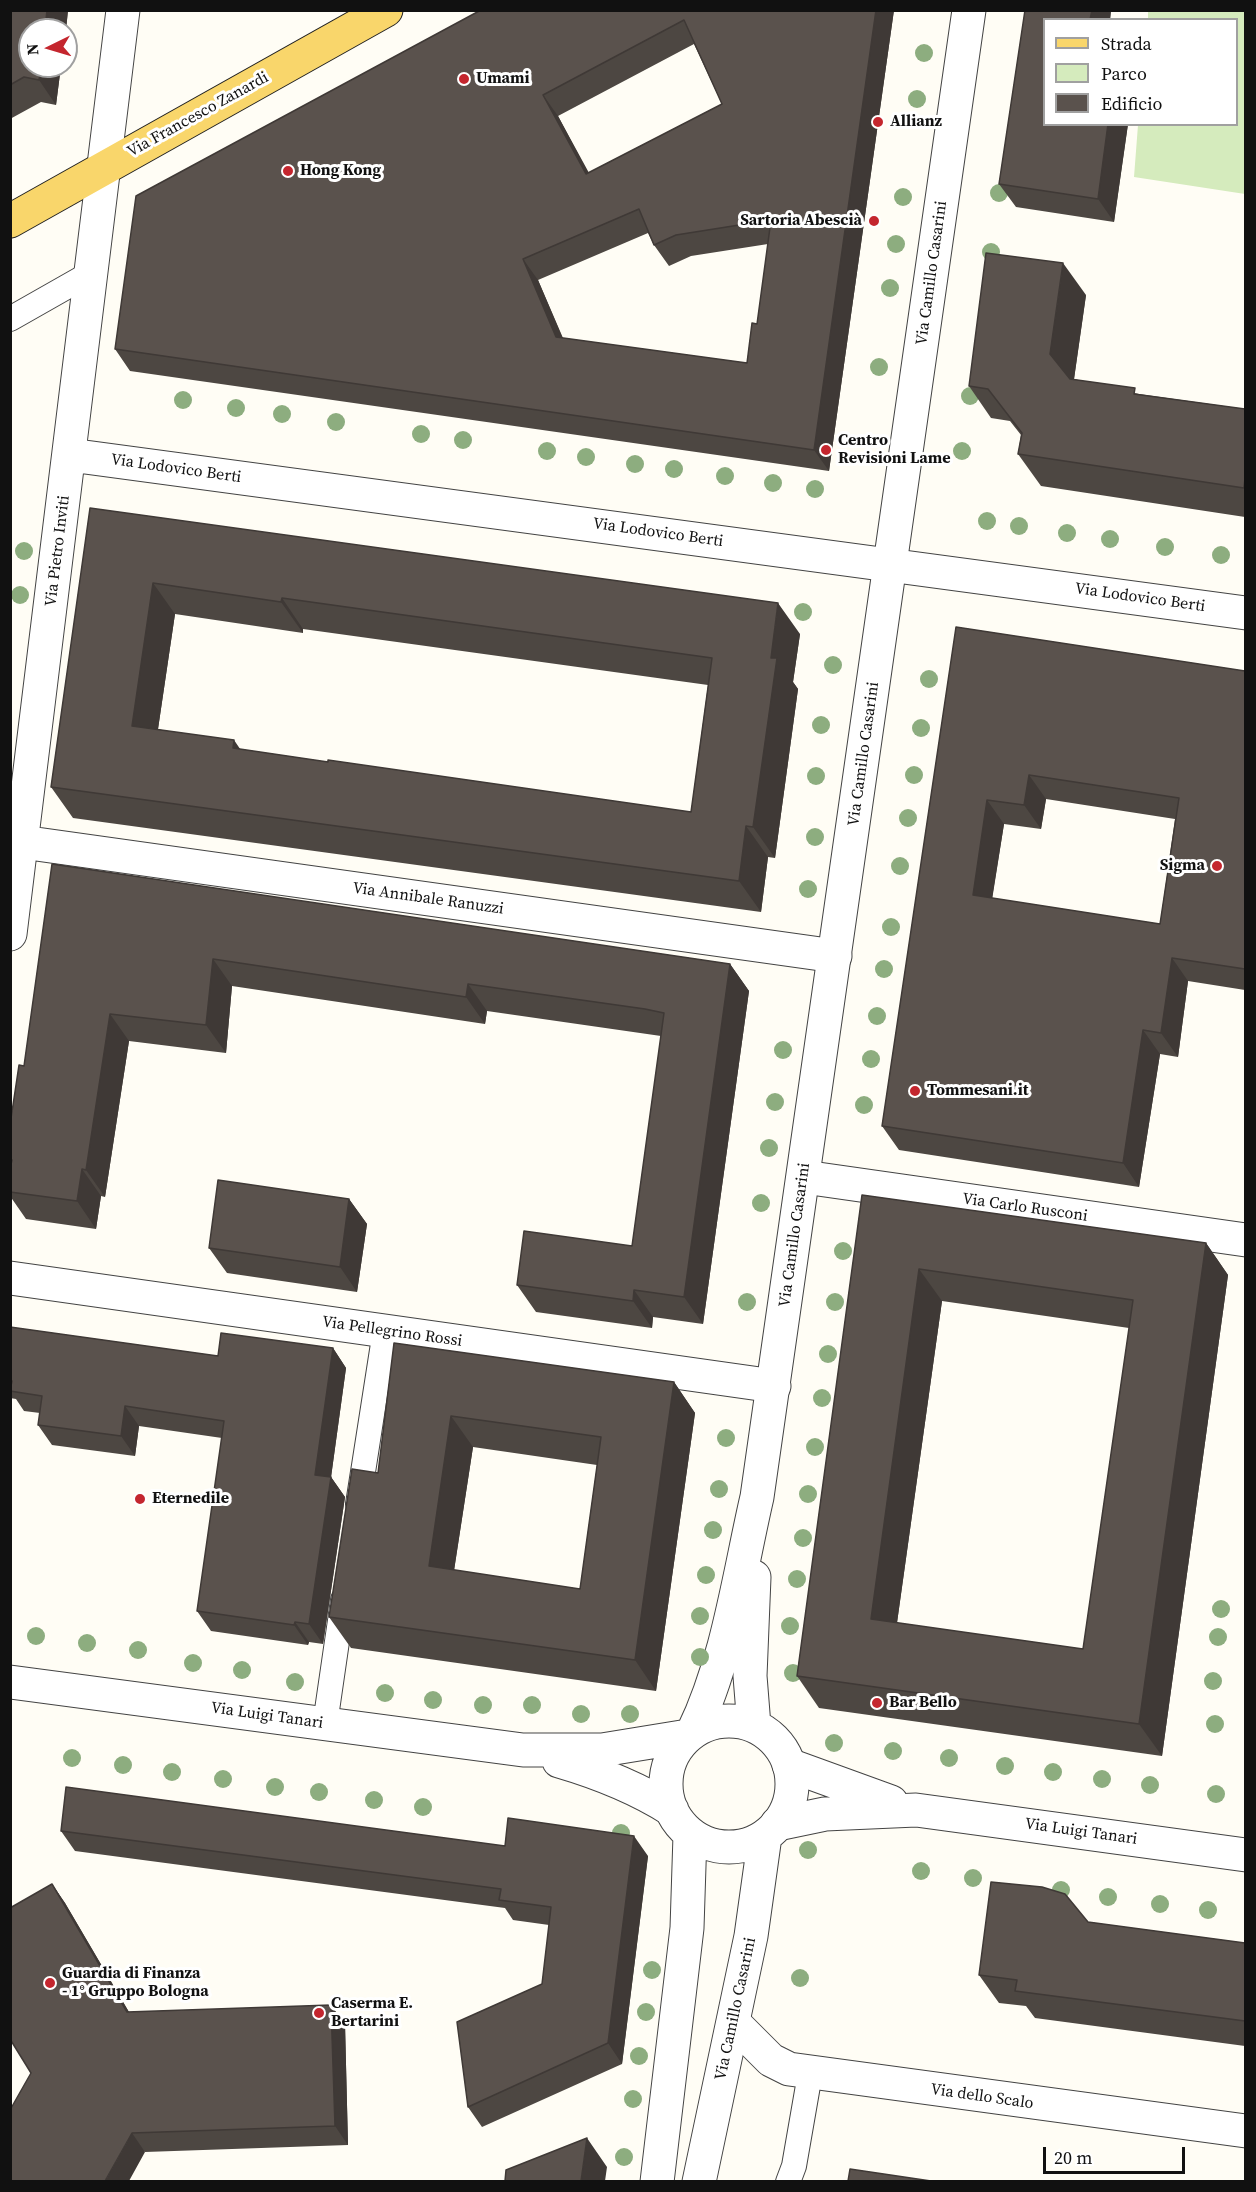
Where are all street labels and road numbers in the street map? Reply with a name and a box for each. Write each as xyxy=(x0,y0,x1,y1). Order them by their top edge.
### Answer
street label: Via Francesco Zanardi xyxy=(124,68,272,162)
street label: Via Camillo Casarini xyxy=(912,200,952,346)
street label: Via Lodovico Berti xyxy=(110,450,242,488)
street label: Via Pietro Inviti xyxy=(42,494,74,608)
street label: Via Lodovico Berti xyxy=(592,514,724,552)
street label: Via Lodovico Berti xyxy=(1074,579,1206,617)
street label: Via Camillo Casarini xyxy=(844,681,884,827)
street label: Via Annibale Ranuzzi xyxy=(351,879,505,919)
street label: Via Camillo Casarini xyxy=(775,1162,815,1308)
street label: Via Carlo Rusconi xyxy=(961,1190,1089,1226)
street label: Via Pellegrino Rossi xyxy=(321,1313,463,1351)
street label: Via Luigi Tanari xyxy=(210,1699,324,1733)
street label: Via Luigi Tanari xyxy=(1024,1815,1138,1849)
street label: Via Camillo Casarini xyxy=(711,1936,761,2082)
street label: Via dello Scalo xyxy=(929,2080,1035,2114)

